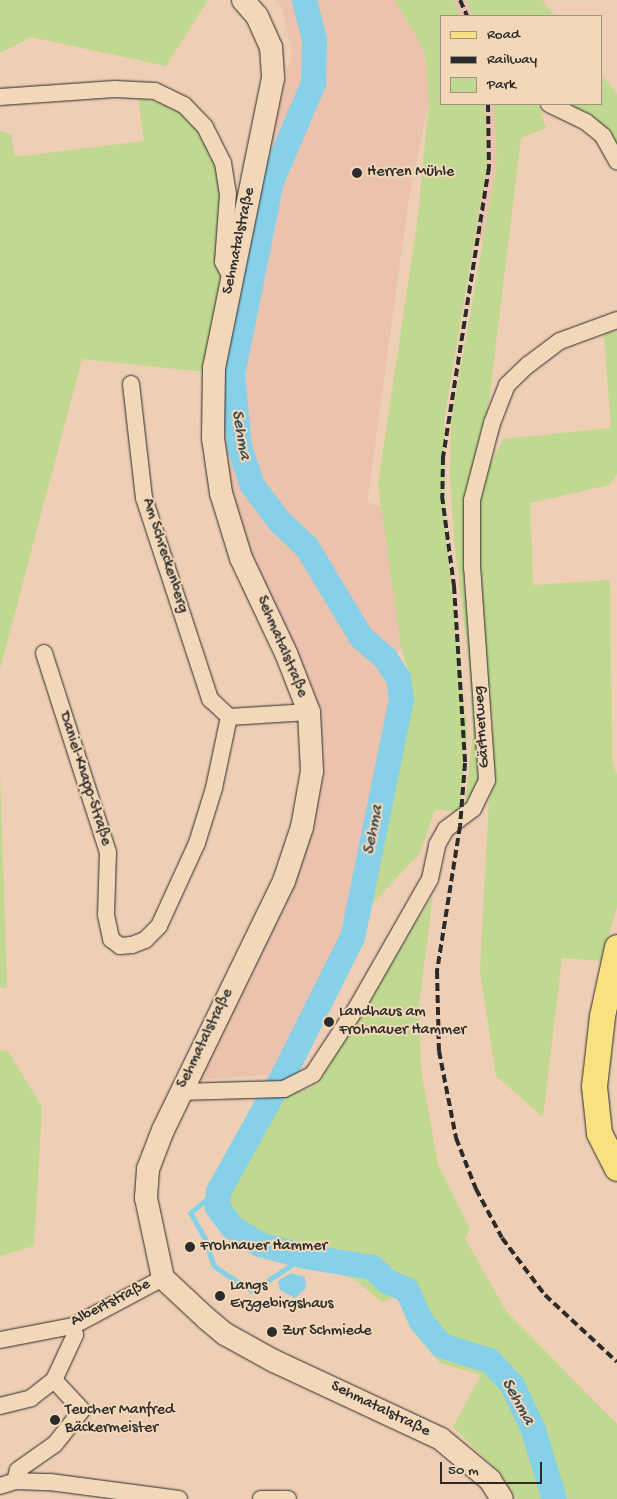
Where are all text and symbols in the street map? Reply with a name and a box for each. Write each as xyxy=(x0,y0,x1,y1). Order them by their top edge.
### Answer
legend xyxy=(440,15,602,105)
text: Road xyxy=(487,26,520,44)
text: Railway xyxy=(487,51,537,69)
text: Park xyxy=(487,76,516,94)
place label: Herren Mühle xyxy=(367,163,454,183)
marker: Herren Mühle xyxy=(351,167,363,179)
street label: Sehmatalstraße xyxy=(219,186,261,296)
water label: Sehma xyxy=(225,408,255,462)
street label: Am Schreckenberg xyxy=(136,496,192,616)
street label: Sehmatalstraße xyxy=(251,593,311,701)
street label: Gärtnerweg xyxy=(471,685,495,769)
street label: Daniel-Knapp-Straße xyxy=(53,710,115,848)
water label: Sehma xyxy=(359,803,389,857)
street label: Sehmatalstraße xyxy=(174,986,238,1092)
place label: Landhaus am Frohnauer Hammer xyxy=(339,1003,466,1041)
marker: Landhaus am Frohnauer Hammer xyxy=(323,1016,335,1028)
place label: Frohnauer Hammer xyxy=(200,1237,327,1257)
marker: Frohnauer Hammer xyxy=(184,1241,196,1253)
street label: Albertstraße xyxy=(68,1276,154,1332)
place label: Langs Erzgebirgshaus xyxy=(230,1277,333,1315)
marker: Langs Erzgebirgshaus xyxy=(214,1290,226,1302)
place label: Zur Schmiede xyxy=(282,1322,371,1342)
marker: Zur Schmiede xyxy=(266,1326,278,1338)
water label: Sehma xyxy=(495,1375,539,1429)
street label: Sehmatalstraße xyxy=(327,1378,433,1442)
place label: Teucher Manfred Bäckermeister xyxy=(65,1401,174,1439)
marker: Teucher Manfred Bäckermeister xyxy=(49,1414,61,1426)
scale bar xyxy=(442,1452,544,1484)
text: 50 m xyxy=(448,1462,479,1480)

